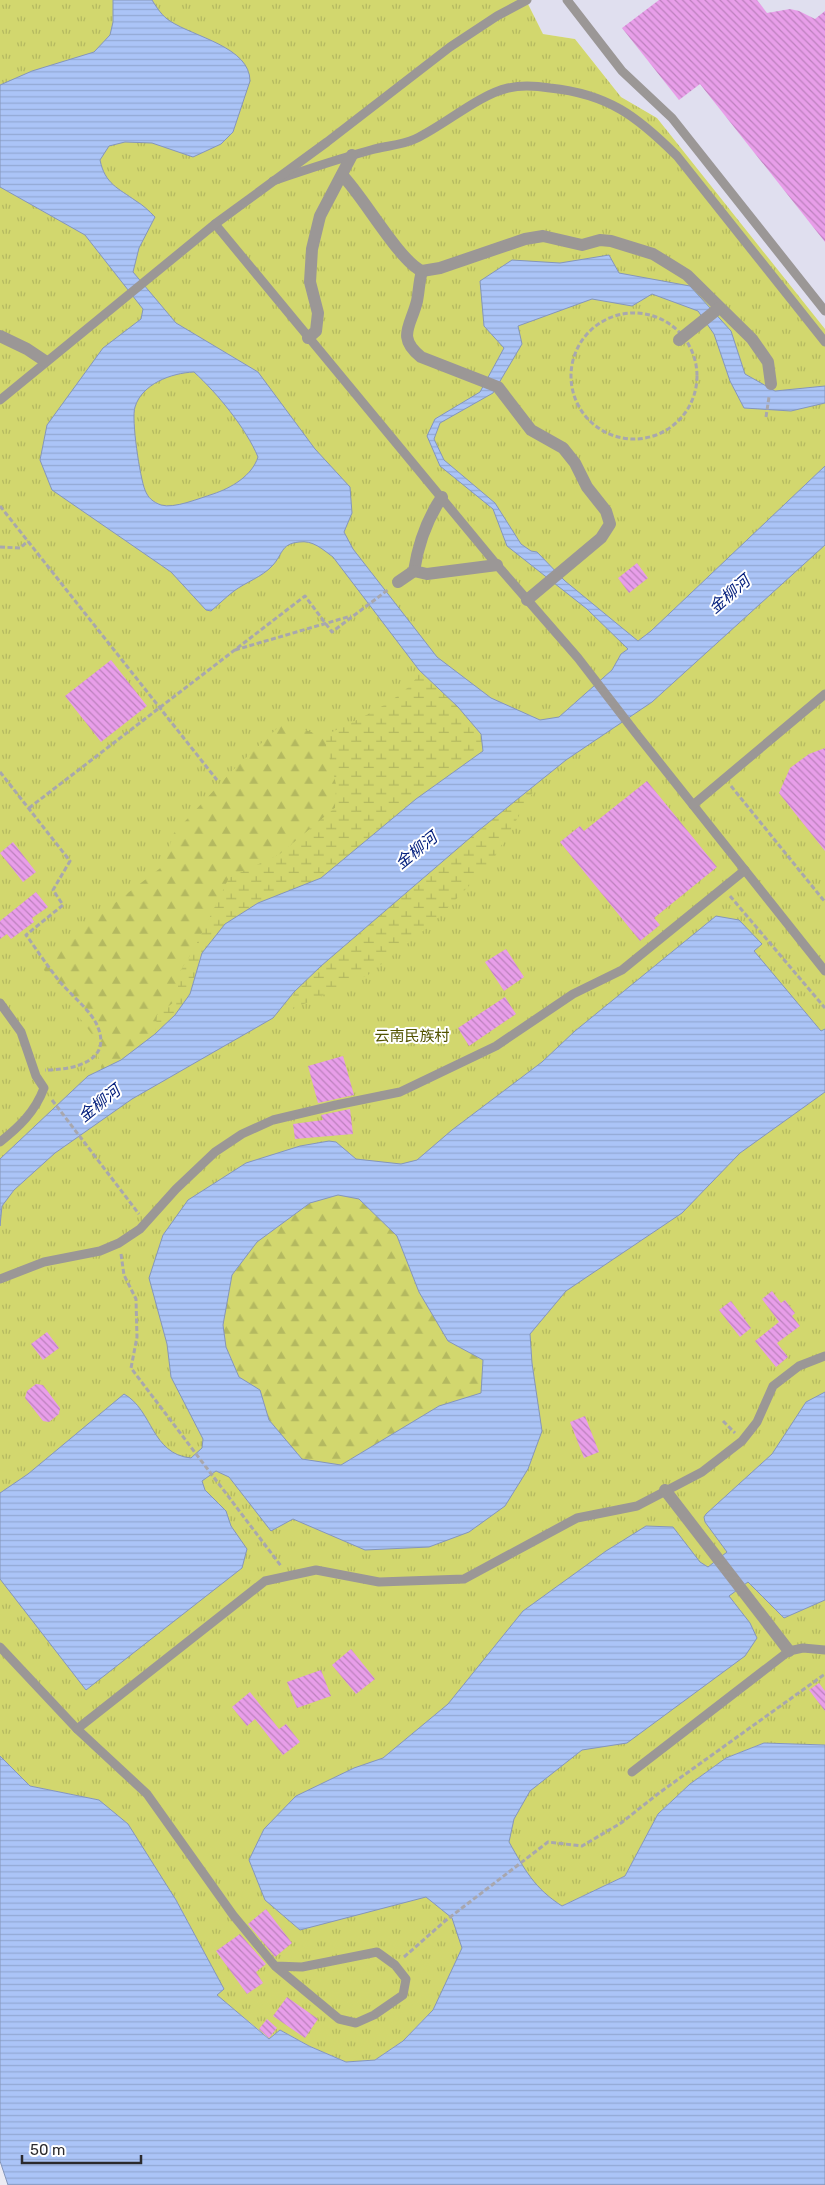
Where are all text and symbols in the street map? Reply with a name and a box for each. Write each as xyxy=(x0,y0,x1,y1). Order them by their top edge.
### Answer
water label: 金柳河 xyxy=(705,569,756,617)
water label: 金柳河 xyxy=(392,826,443,873)
park label: 云南民族村 xyxy=(374,1027,450,1045)
water label: 金柳河 xyxy=(75,1079,126,1126)
scale bar xyxy=(22,2132,141,2164)
text: 50 m xyxy=(30,2141,65,2159)

